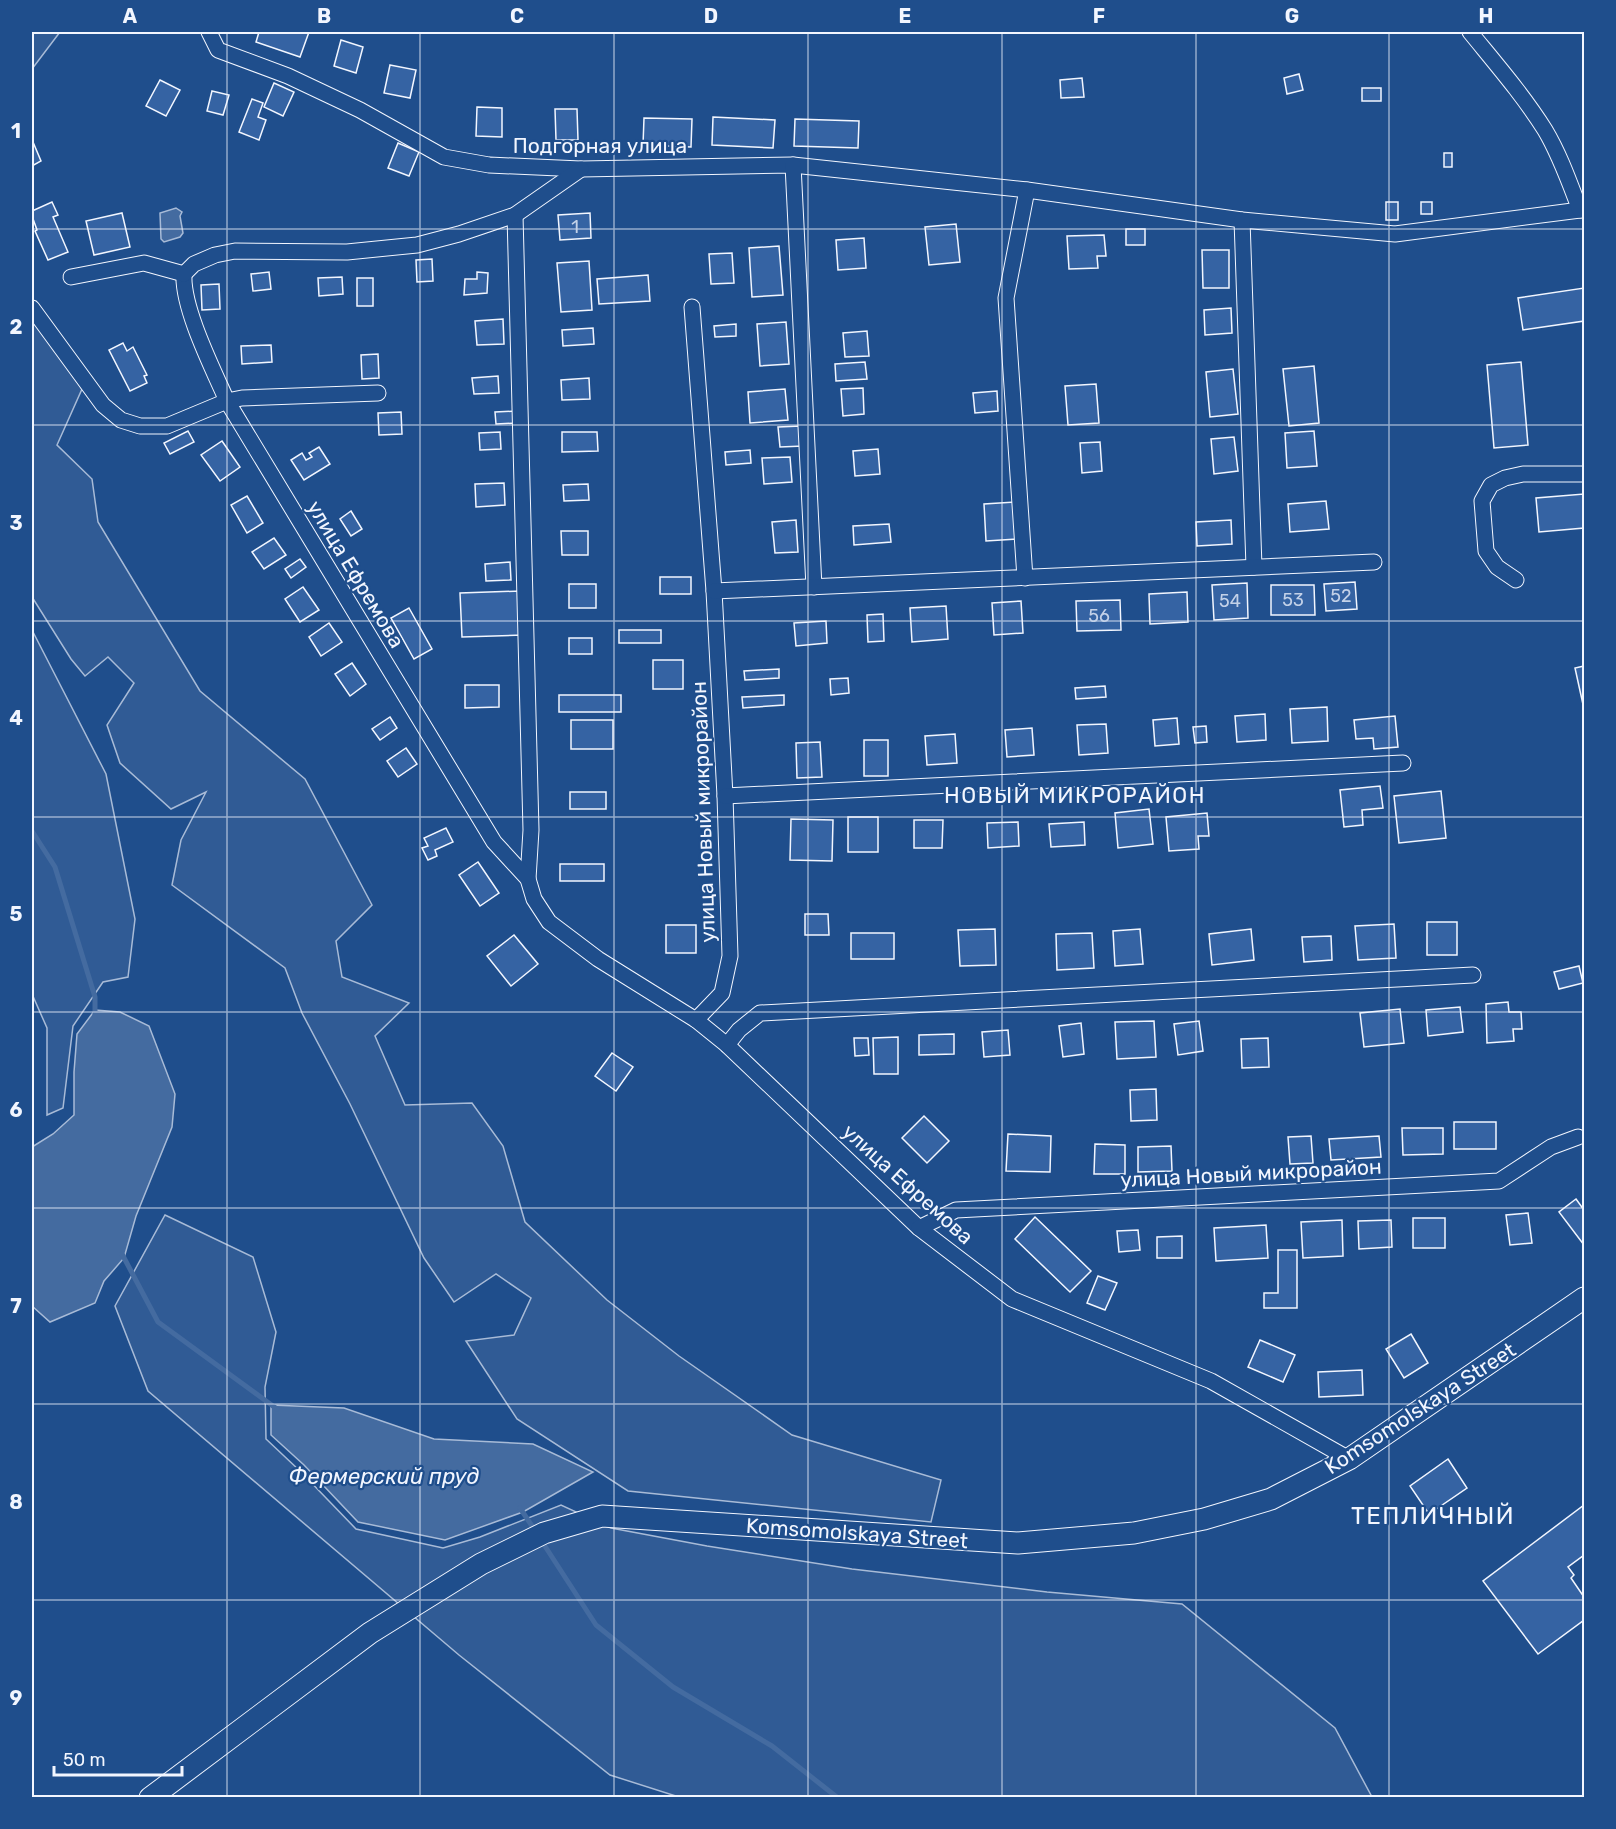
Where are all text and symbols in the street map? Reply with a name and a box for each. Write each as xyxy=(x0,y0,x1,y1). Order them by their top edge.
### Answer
text: A xyxy=(123,4,138,28)
text: B xyxy=(317,4,331,28)
text: C xyxy=(510,4,524,28)
text: D xyxy=(704,4,718,28)
text: E xyxy=(899,4,911,28)
text: F xyxy=(1093,4,1105,28)
text: G xyxy=(1285,4,1299,28)
text: H xyxy=(1479,4,1493,28)
text: 1 xyxy=(11,119,21,143)
street label: Подгорная улица xyxy=(513,133,687,158)
house number: 1 xyxy=(571,216,579,238)
text: 2 xyxy=(10,315,23,339)
street label: улица Ефремова xyxy=(302,496,410,652)
text: 3 xyxy=(9,511,23,535)
house number: 52 xyxy=(1330,585,1352,607)
house number: 53 xyxy=(1282,589,1304,611)
house number: 54 xyxy=(1219,590,1241,612)
house number: 56 xyxy=(1088,605,1110,627)
street label: улица Новый микрорайон xyxy=(686,681,720,943)
text: 4 xyxy=(9,706,23,730)
district label: НОВЫЙ МИКРОРАЙОН xyxy=(944,782,1206,809)
text: 5 xyxy=(10,902,23,926)
text: 6 xyxy=(9,1098,23,1122)
street label: улица Ефремова xyxy=(837,1119,979,1249)
street label: улица Новый микрорайон xyxy=(1120,1154,1382,1192)
text: 7 xyxy=(10,1294,22,1318)
street label: Komsomolskaya Street xyxy=(1320,1337,1520,1479)
water label: Фермерский пруд xyxy=(288,1463,480,1490)
text: 8 xyxy=(9,1490,23,1514)
district label: ТЕПЛИЧНЫЙ xyxy=(1351,1502,1515,1530)
street label: Komsomolskaya Street xyxy=(745,1513,969,1553)
text: 9 xyxy=(10,1686,23,1710)
scale bar xyxy=(54,1739,182,1777)
text: 50 m xyxy=(63,1749,106,1771)

